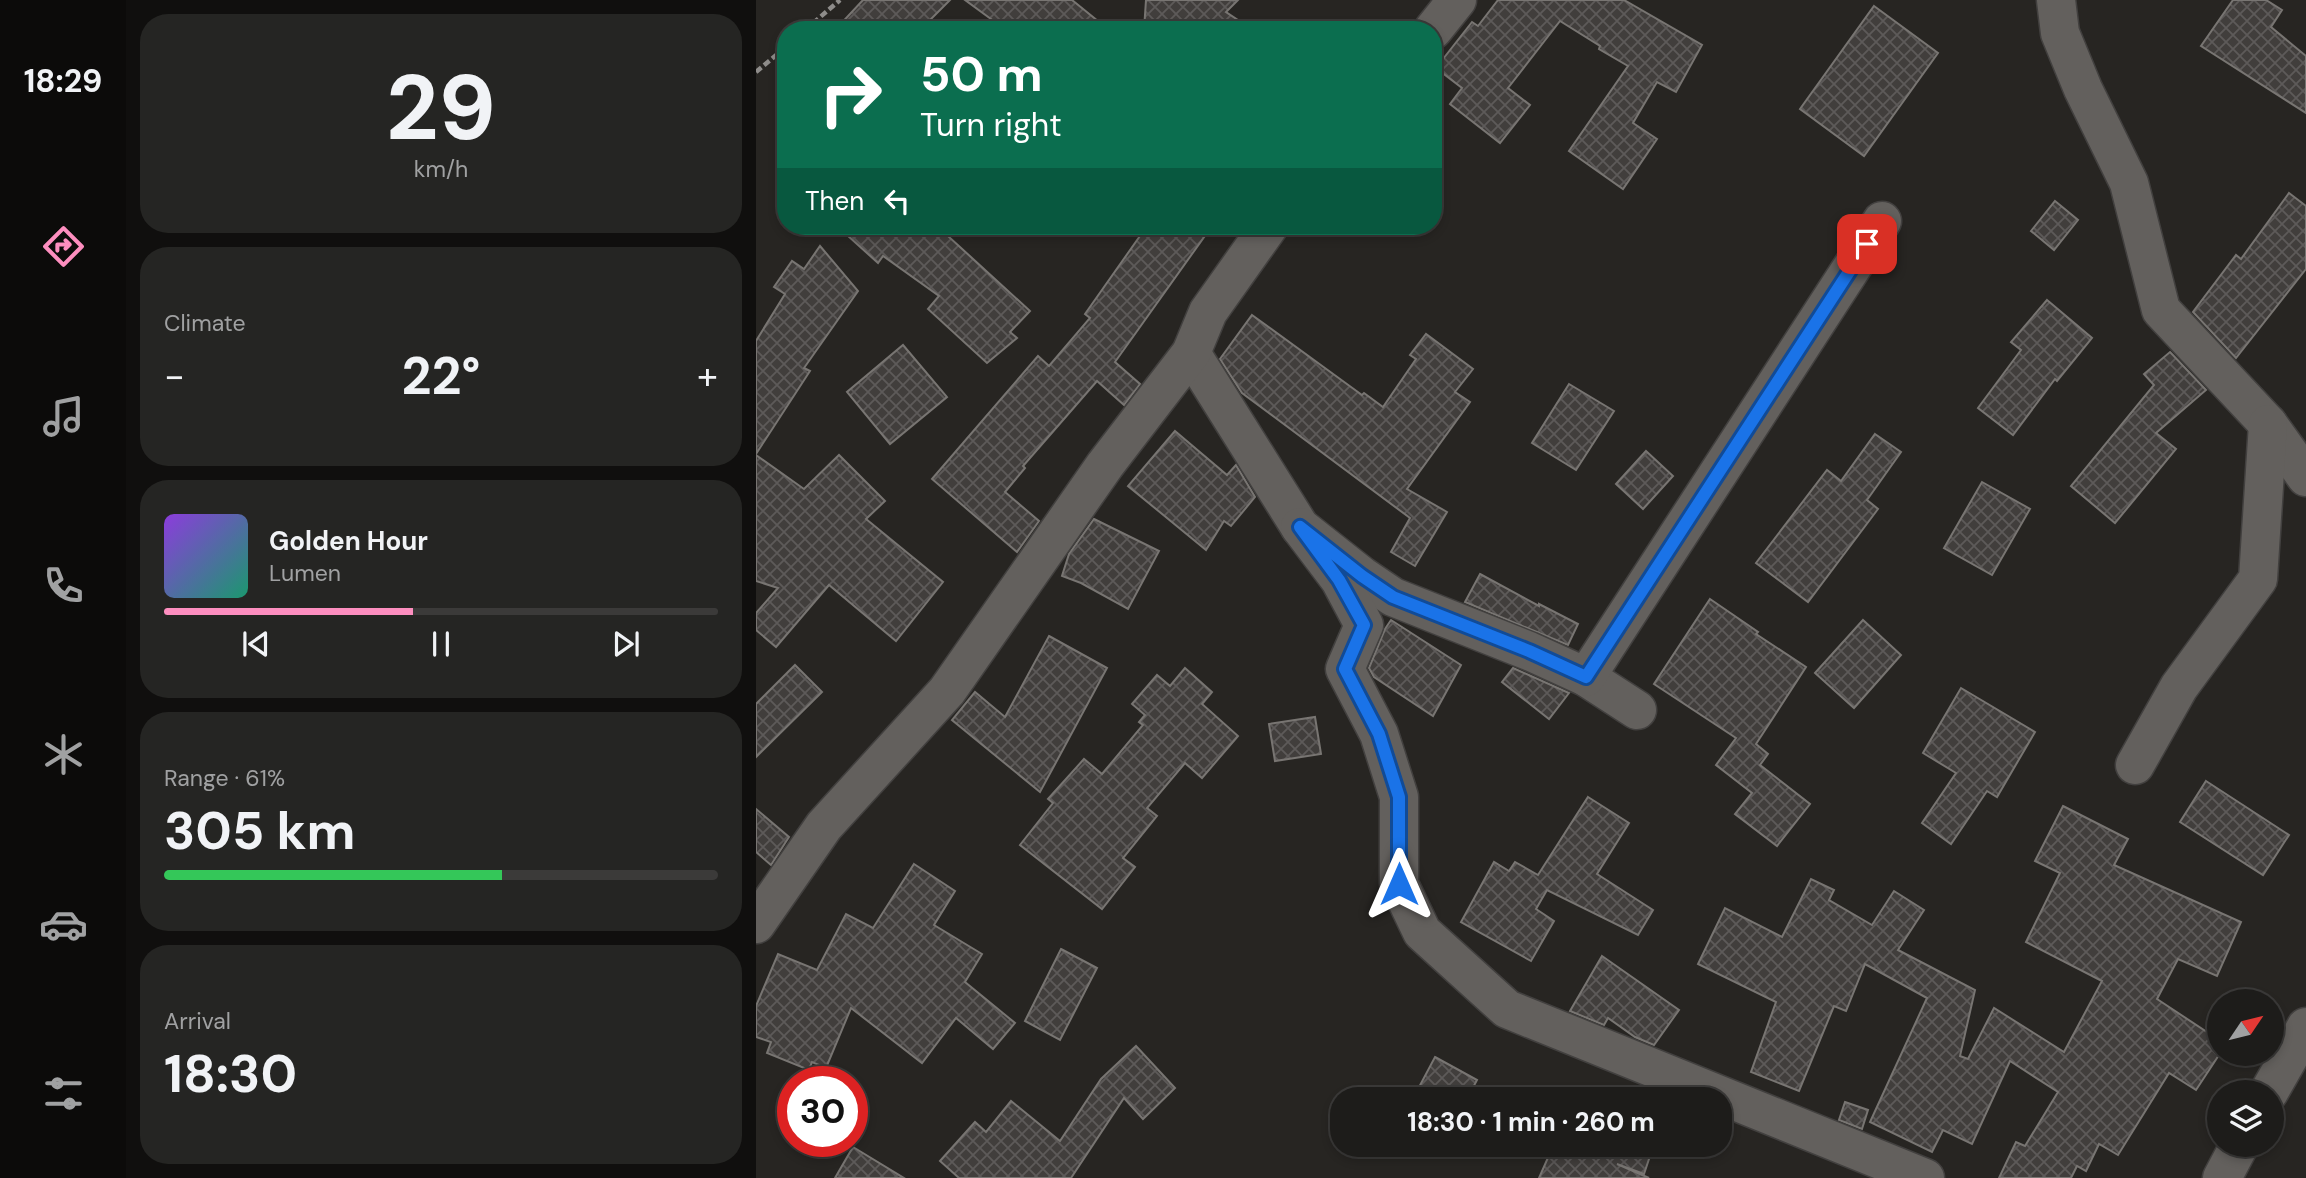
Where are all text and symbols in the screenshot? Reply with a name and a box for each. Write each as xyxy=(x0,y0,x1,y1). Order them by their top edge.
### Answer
text: 50 m xyxy=(920,42,1043,106)
text: 29 xyxy=(386,49,496,167)
icon: right xyxy=(805,49,896,140)
text: 18:29 xyxy=(24,60,102,102)
text: Turn right xyxy=(920,104,1062,146)
text: km/h xyxy=(414,154,468,184)
icon: left xyxy=(878,182,916,220)
text: Then xyxy=(805,184,864,218)
pin xyxy=(1837,214,1897,274)
icon: directions xyxy=(39,222,88,271)
icon: arrive xyxy=(1848,225,1886,263)
text: Climate xyxy=(164,308,246,338)
text: 22° xyxy=(402,342,480,410)
text: − xyxy=(164,351,185,401)
text: + xyxy=(697,351,718,401)
icon: music xyxy=(39,392,88,441)
text: Golden Hour xyxy=(269,524,428,558)
text: Lumen xyxy=(269,558,341,588)
icon: phone xyxy=(39,561,88,610)
icon: previous xyxy=(237,625,275,663)
icon: pause xyxy=(422,625,460,663)
icon: next xyxy=(607,625,645,663)
icon: climate xyxy=(39,730,88,779)
text: Range · 61% xyxy=(164,763,285,793)
text: 305 km xyxy=(164,797,356,865)
position arrow xyxy=(1362,847,1436,921)
icon: car xyxy=(39,900,88,949)
north arrow xyxy=(2207,989,2284,1066)
map controls xyxy=(2207,989,2284,1157)
text: Arrival xyxy=(164,1006,231,1036)
text: 18:30 xyxy=(164,1040,297,1108)
speed limit sign: 30 xyxy=(777,1066,868,1157)
icon: filters xyxy=(39,1069,88,1118)
button: layers xyxy=(2207,1080,2284,1157)
text: 18:30 · 1 min · 260 m xyxy=(1407,1105,1655,1139)

